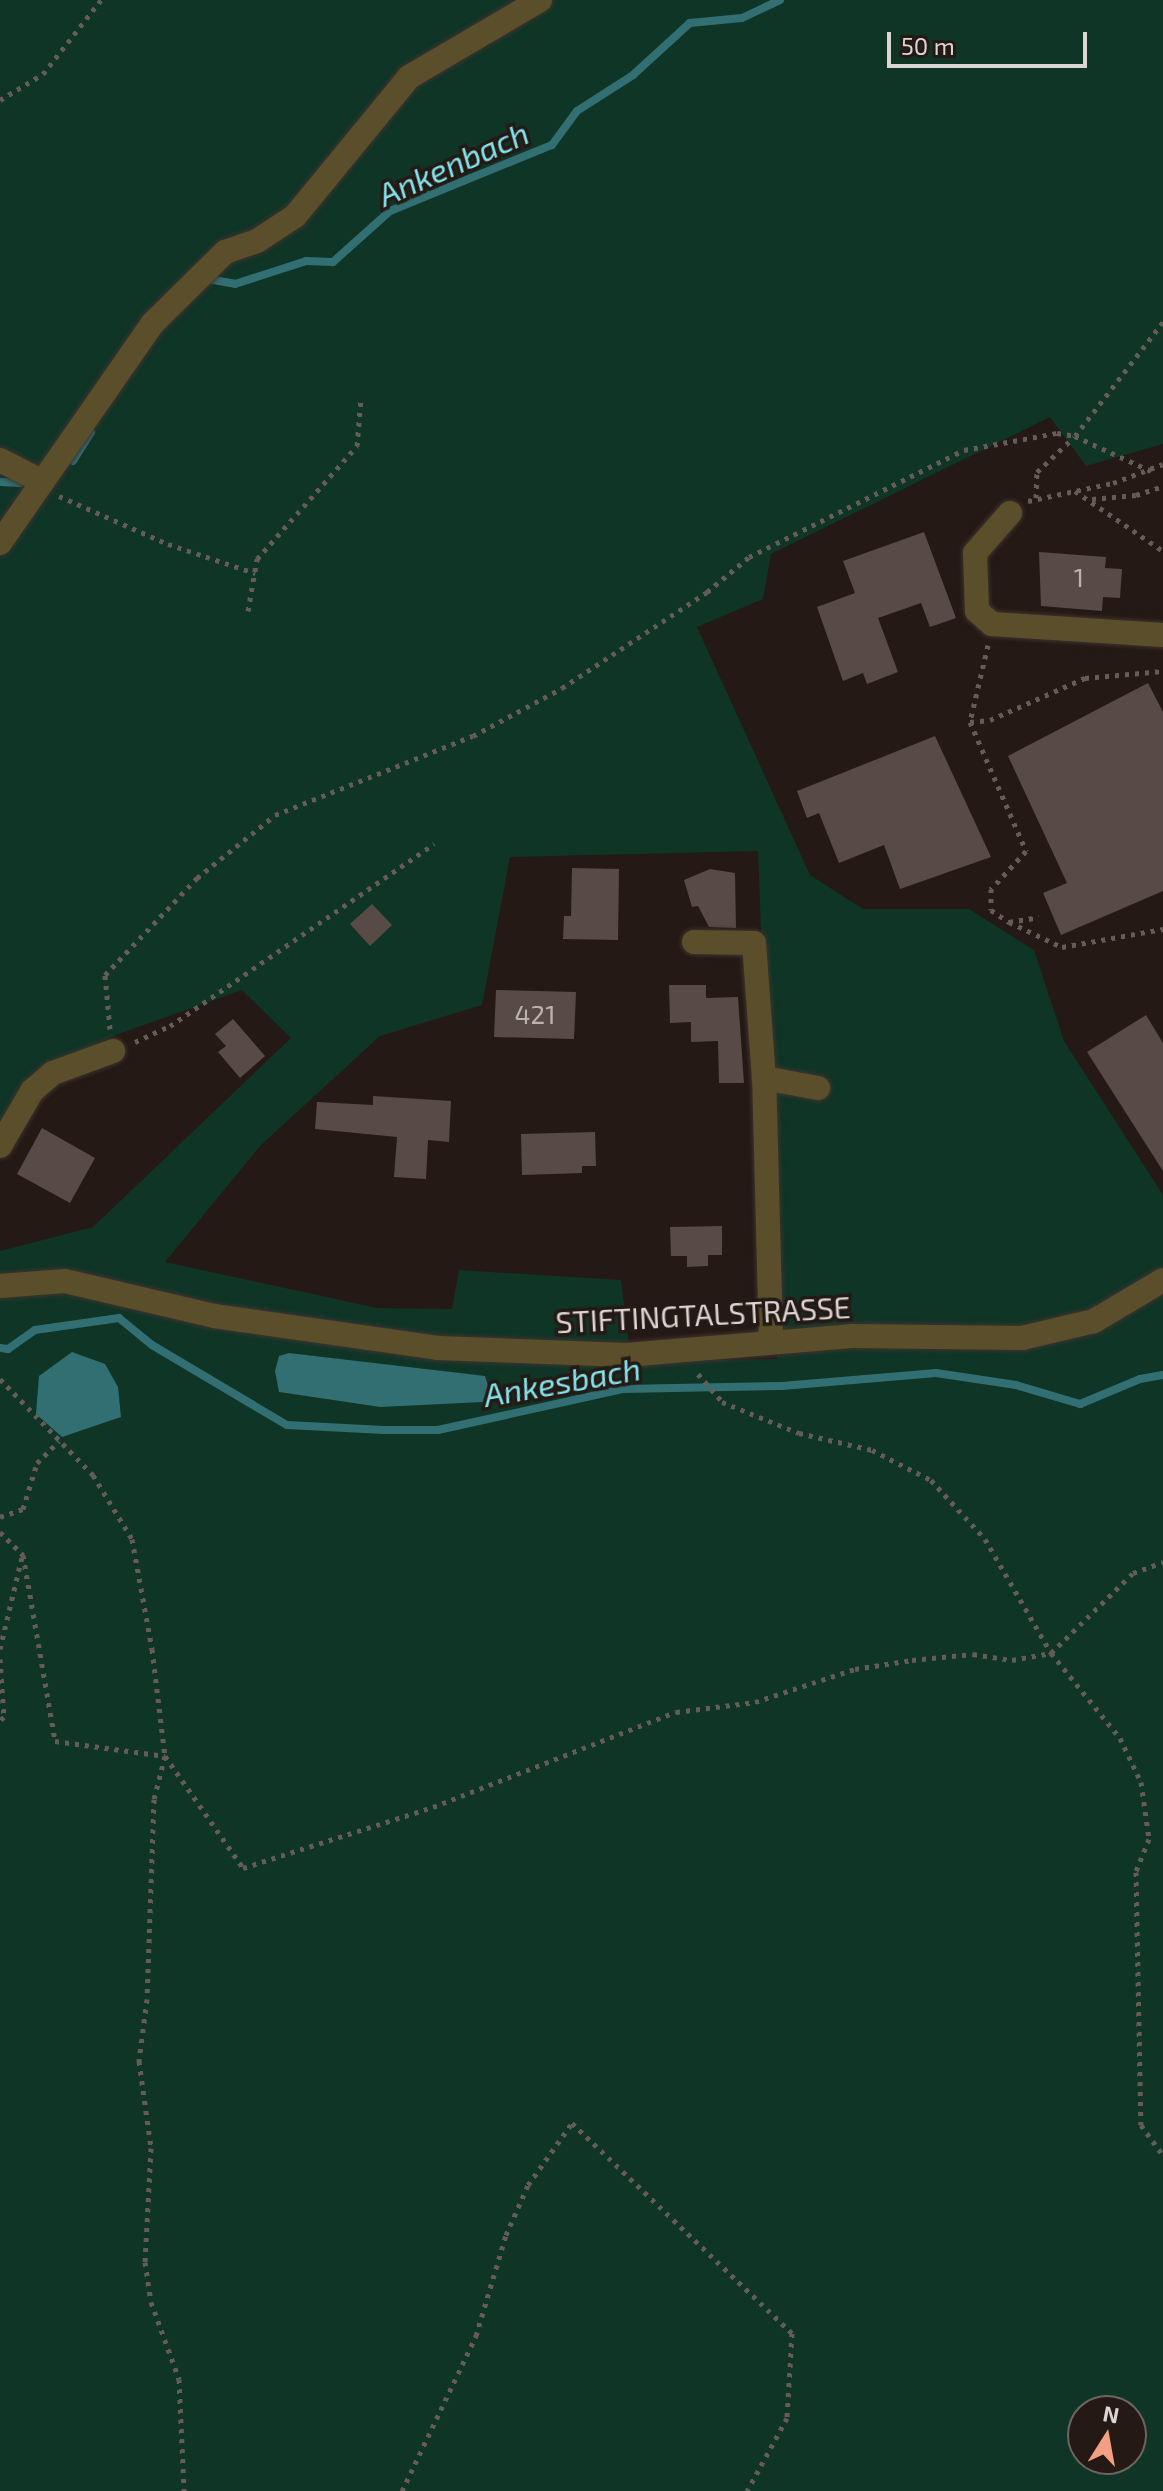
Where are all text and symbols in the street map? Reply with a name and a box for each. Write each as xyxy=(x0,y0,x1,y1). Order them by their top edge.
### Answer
scale bar xyxy=(891,16,1091,66)
text: 50 m xyxy=(901,31,955,60)
water label: Ankenbach xyxy=(372,113,534,213)
house number: 1 xyxy=(1074,561,1084,593)
house number: 421 xyxy=(515,998,555,1030)
street label: STIFTINGTALSTRASSE xyxy=(555,1288,851,1340)
water label: Ankesbach xyxy=(480,1348,644,1414)
north arrow xyxy=(1067,2395,1147,2475)
text: N xyxy=(1101,2399,1121,2428)

